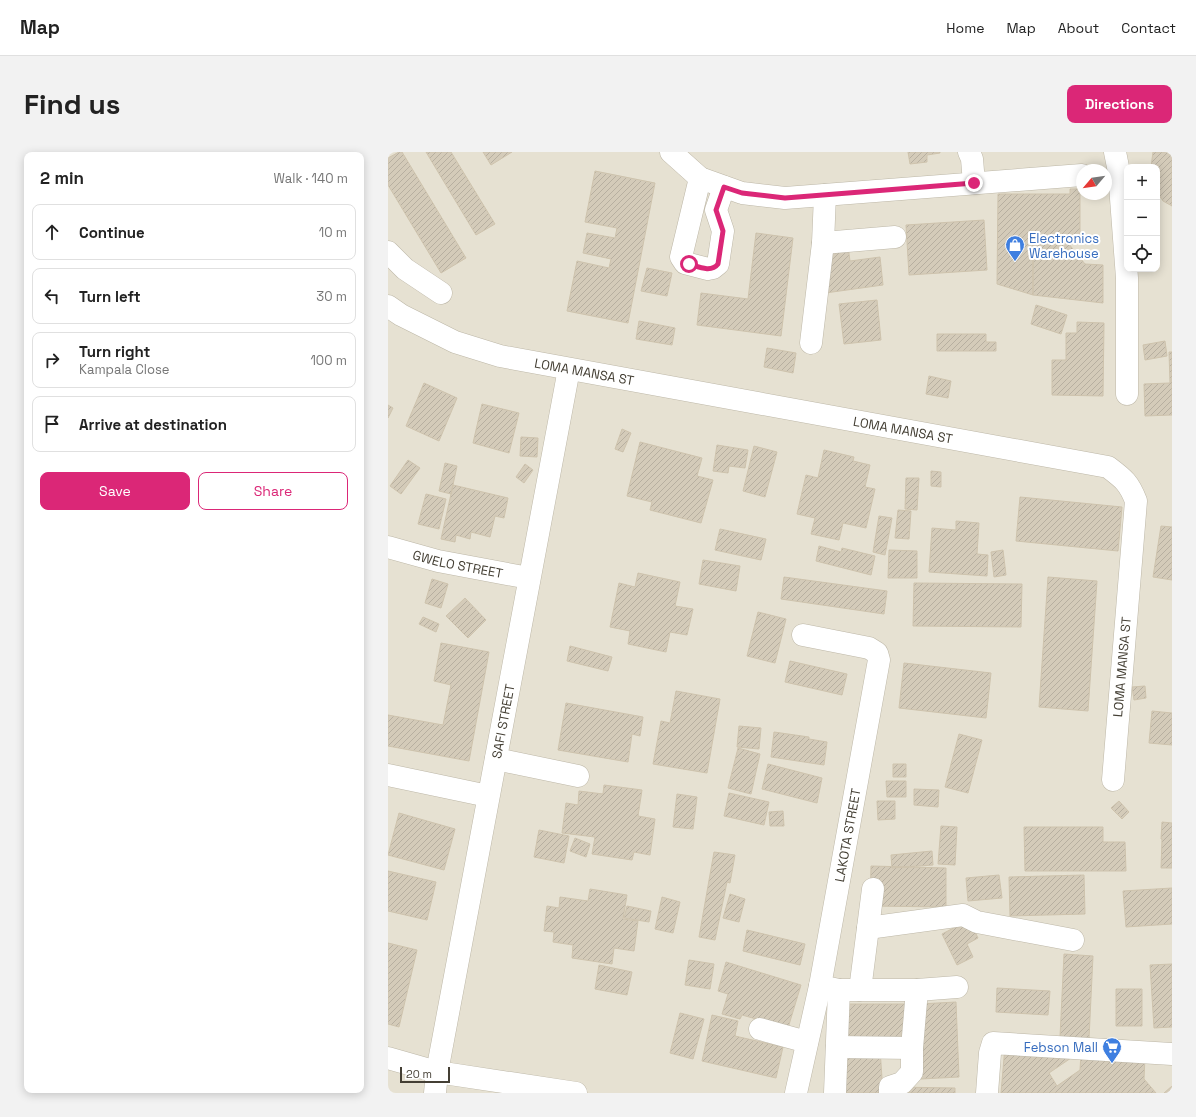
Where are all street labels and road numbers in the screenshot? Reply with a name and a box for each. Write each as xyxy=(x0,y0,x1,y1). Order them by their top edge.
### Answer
street label: LOMA MANSA ST xyxy=(533,354,636,389)
street label: LOMA MANSA ST xyxy=(852,412,954,447)
street label: GWELO STREET xyxy=(411,546,505,582)
street label: LOMA MANSA ST xyxy=(1109,616,1135,718)
street label: SAFI STREET xyxy=(488,682,518,760)
street label: LAKOTA STREET xyxy=(830,787,864,883)

